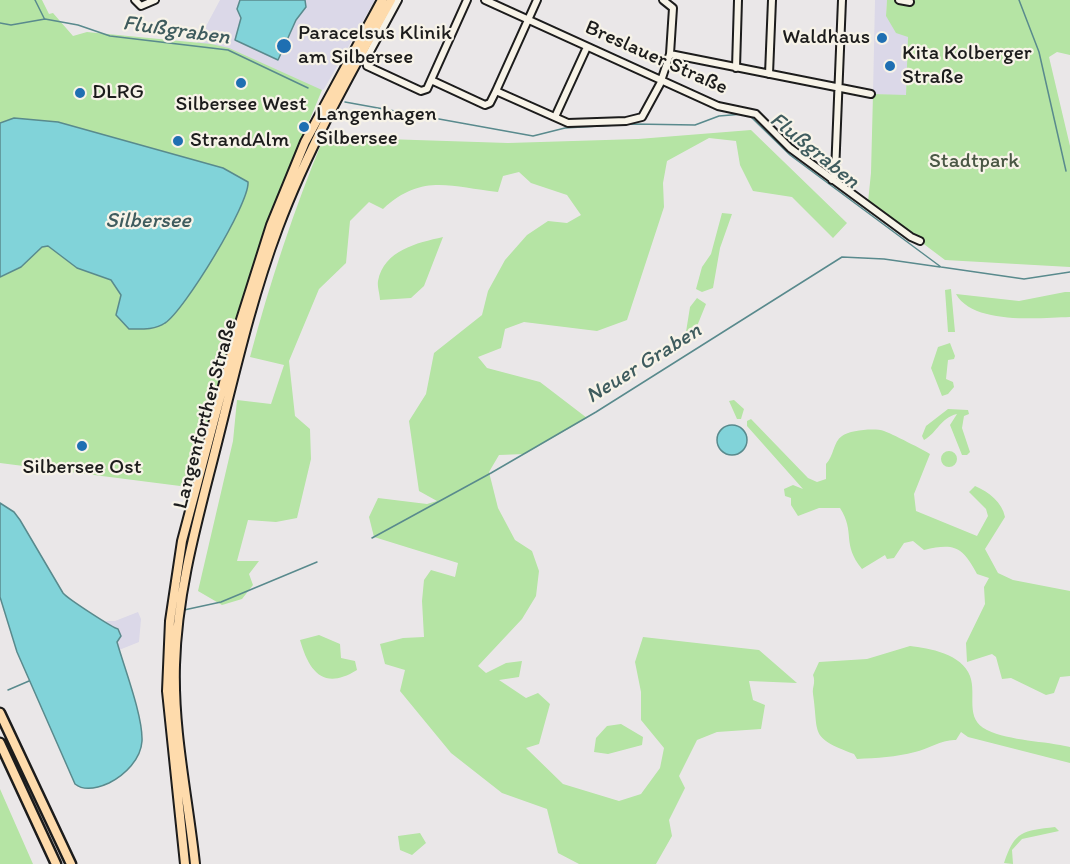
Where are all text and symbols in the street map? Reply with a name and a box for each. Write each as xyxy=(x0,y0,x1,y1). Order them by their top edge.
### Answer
water label: Flußgraben xyxy=(121,10,231,52)
street label: Breslauer Straße xyxy=(581,15,731,101)
place label: Paracelsus Klinik am Silbersee xyxy=(298,21,452,71)
place label: Waldhaus xyxy=(782,25,870,51)
marker: Waldhaus xyxy=(875,31,889,45)
marker: Paracelsus Klinik am Silbersee xyxy=(275,37,293,55)
place label: Kita Kolberger Straße xyxy=(902,41,1032,91)
marker: Kita Kolberger Straße xyxy=(883,59,897,73)
marker: Silbersee West xyxy=(234,76,248,90)
place label: DLRG xyxy=(92,80,144,106)
marker: DLRG xyxy=(73,86,87,100)
place label: Silbersee West xyxy=(175,92,307,118)
place label: Langenhagen Silbersee xyxy=(316,102,437,152)
water label: Flußgraben xyxy=(764,107,864,195)
marker: Langenhagen Silbersee xyxy=(297,120,311,134)
place label: StrandAlm xyxy=(190,128,289,154)
marker: StrandAlm xyxy=(171,134,185,148)
park label: Stadtpark xyxy=(929,149,1019,175)
water label: Silbersee xyxy=(105,208,191,234)
street label: Langenforther Straße xyxy=(168,316,244,512)
water label: Neuer Graben xyxy=(581,318,707,410)
marker: Silbersee Ost xyxy=(75,439,89,453)
place label: Silbersee Ost xyxy=(23,455,141,481)

